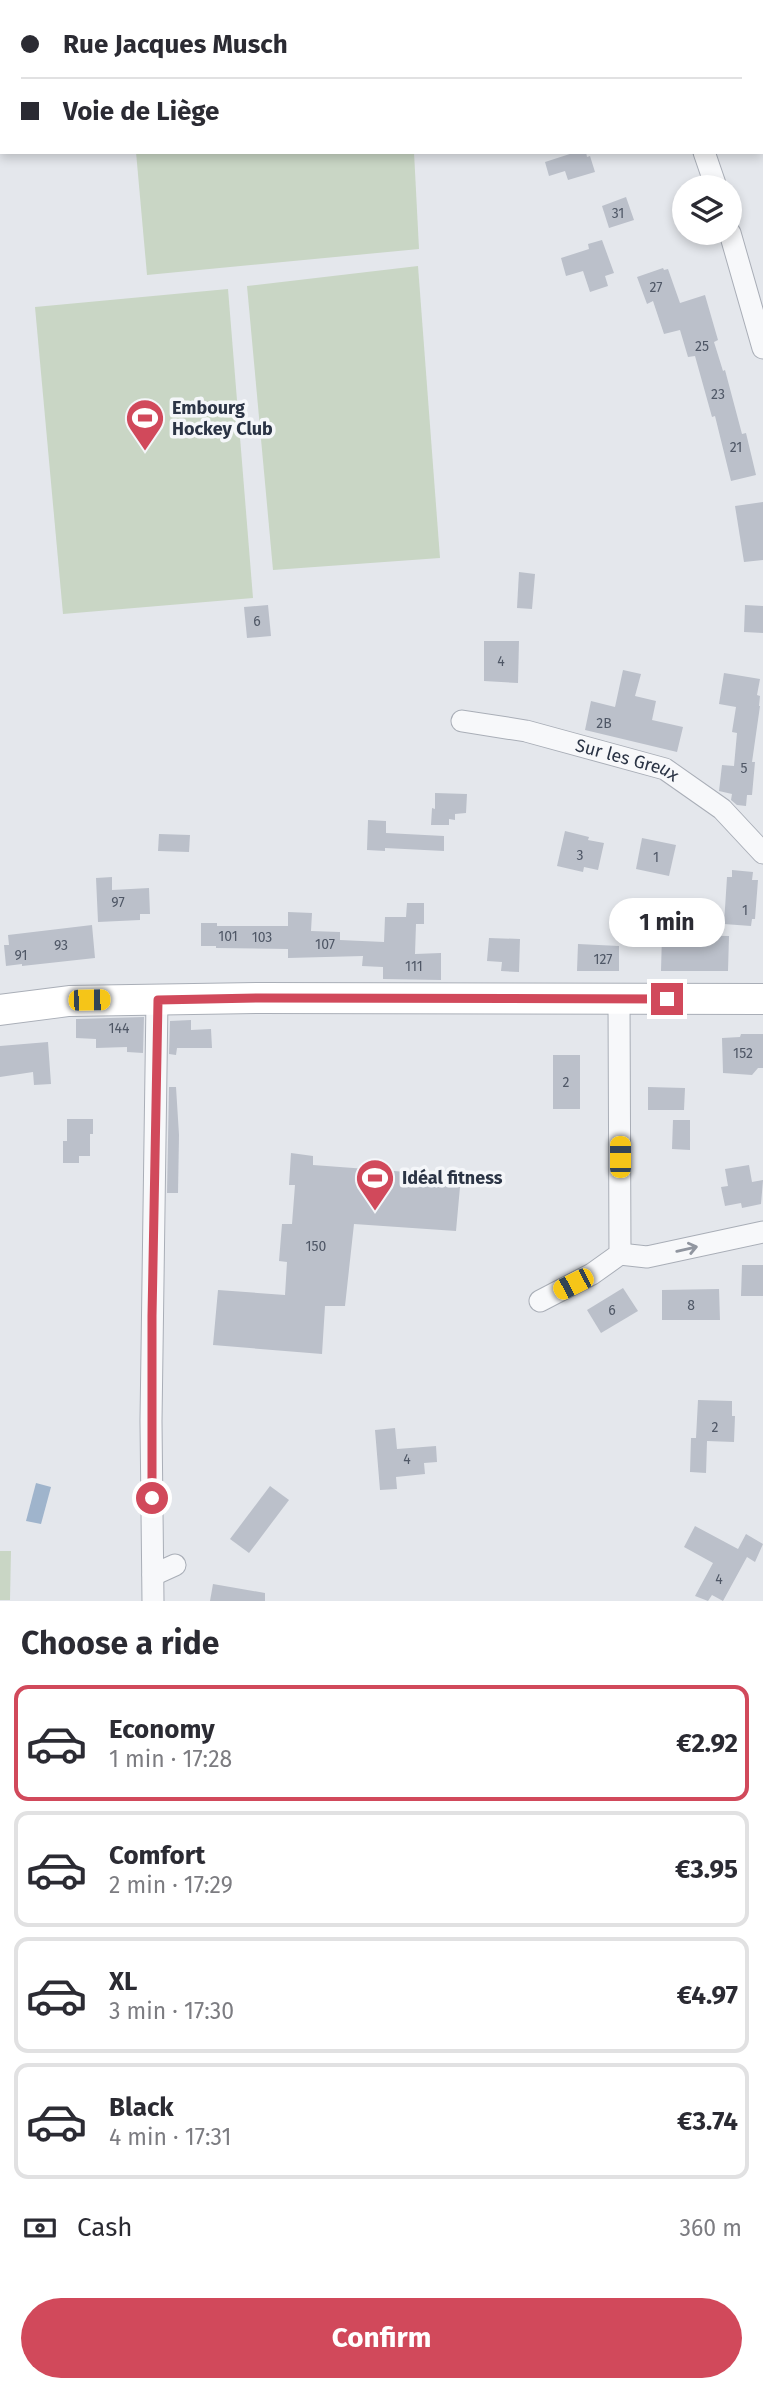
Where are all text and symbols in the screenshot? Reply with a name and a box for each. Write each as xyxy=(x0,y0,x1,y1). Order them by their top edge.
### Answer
text: Rue Jacques Musch xyxy=(63,29,288,60)
text: Voie de Liège xyxy=(63,96,219,127)
map controls xyxy=(672,175,742,245)
button: layers xyxy=(672,175,742,245)
house number: 31 xyxy=(612,205,624,222)
house number: 27 xyxy=(649,279,663,296)
house number: 25 xyxy=(695,338,709,355)
house number: 23 xyxy=(711,386,725,403)
sports icon: Embourg Hockey Club xyxy=(124,397,166,452)
place label: Embourg Hockey Club xyxy=(172,397,273,440)
house number: 21 xyxy=(730,439,742,456)
house number: 6 xyxy=(253,613,261,630)
house number: 4 xyxy=(497,653,505,670)
house number: 2B xyxy=(596,715,612,732)
street label: Sur les Greux xyxy=(573,734,684,787)
house number: 5 xyxy=(740,760,748,777)
house number: 3 xyxy=(577,847,584,864)
house number: 1 xyxy=(653,849,659,866)
house number: 97 xyxy=(111,894,125,911)
callout: 1 min xyxy=(609,898,725,946)
house number: 1 xyxy=(742,902,748,919)
text: 1 min xyxy=(639,908,695,936)
house number: 101 xyxy=(218,928,238,945)
house number: 103 xyxy=(252,929,272,946)
house number: 107 xyxy=(315,936,335,953)
house number: 93 xyxy=(54,937,68,954)
house number: 91 xyxy=(14,947,28,964)
house number: 127 xyxy=(593,951,613,968)
house number: 111 xyxy=(405,958,423,975)
route end xyxy=(651,983,683,1015)
car xyxy=(68,989,111,1011)
house number: 144 xyxy=(109,1020,130,1037)
house number: 152 xyxy=(733,1045,753,1062)
house number: 2 xyxy=(563,1074,570,1091)
car xyxy=(610,1136,631,1178)
sports icon: Idéal fitness xyxy=(354,1157,396,1212)
place label: Idéal fitness xyxy=(402,1167,503,1189)
house number: 150 xyxy=(306,1238,327,1255)
one-way arrow xyxy=(675,1241,698,1255)
car xyxy=(550,1265,597,1303)
house number: 8 xyxy=(687,1297,695,1314)
house number: 6 xyxy=(608,1302,616,1319)
house number: 2 xyxy=(712,1419,719,1436)
house number: 4 xyxy=(403,1451,411,1468)
route start xyxy=(136,1482,168,1514)
house number: 4 xyxy=(715,1571,723,1588)
text: Choose a ride xyxy=(21,1624,219,1662)
icon: car xyxy=(25,1712,88,1775)
text: Economy xyxy=(109,1714,215,1745)
text: €2.92 xyxy=(676,1728,738,1759)
text: 1 min · 17:28 xyxy=(109,1745,232,1773)
icon: car xyxy=(25,1838,88,1901)
text: Comfort xyxy=(109,1840,205,1871)
text: €3.95 xyxy=(675,1854,738,1885)
text: 2 min · 17:29 xyxy=(109,1871,233,1899)
icon: car xyxy=(25,1964,88,2027)
text: XL xyxy=(109,1966,137,1997)
text: €4.97 xyxy=(677,1980,738,2011)
text: 3 min · 17:30 xyxy=(109,1997,234,2025)
icon: car xyxy=(25,2090,88,2153)
text: Black xyxy=(109,2092,174,2123)
text: €3.74 xyxy=(677,2106,738,2137)
text: 4 min · 17:31 xyxy=(109,2123,231,2151)
icon: cash xyxy=(21,2209,59,2247)
text: Cash xyxy=(77,2212,133,2243)
text: 360 m xyxy=(680,2214,742,2242)
button: Confirm xyxy=(21,2298,742,2378)

